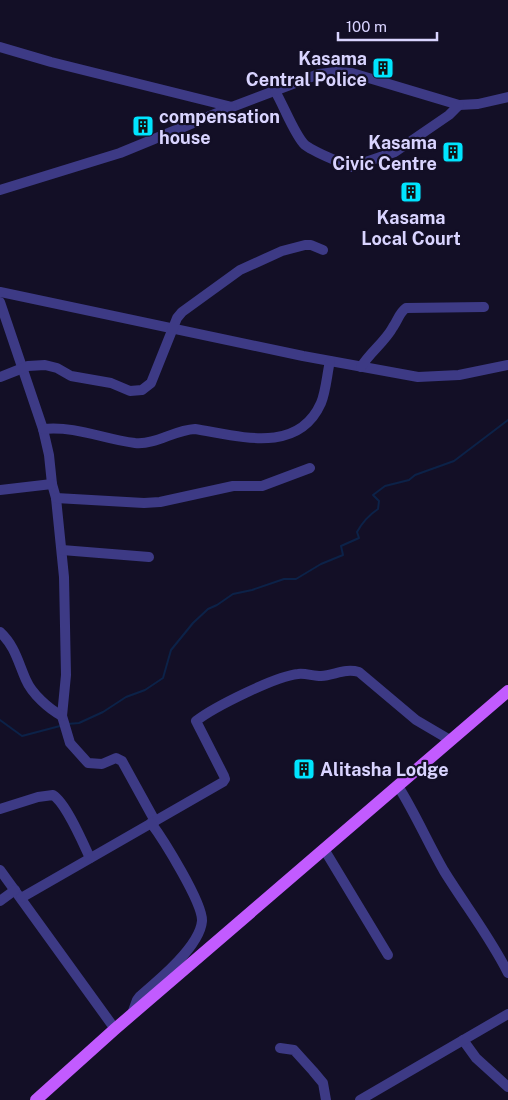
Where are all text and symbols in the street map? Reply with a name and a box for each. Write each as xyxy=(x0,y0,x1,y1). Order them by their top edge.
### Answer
scale bar xyxy=(338,10,437,42)
text: 100 m xyxy=(346,18,387,35)
place label: Kasama Central Police xyxy=(246,48,367,90)
building icon: Kasama Central Police xyxy=(371,56,395,80)
place label: compensation house xyxy=(159,106,280,148)
building icon: compensation house xyxy=(131,114,155,138)
place label: Kasama Civic Centre xyxy=(332,132,437,174)
building icon: Kasama Civic Centre xyxy=(441,140,465,164)
building icon: Kasama Local Court xyxy=(399,180,423,204)
place label: Kasama Local Court xyxy=(361,207,461,249)
building icon: Alitasha Lodge xyxy=(292,757,316,781)
place label: Alitasha Lodge xyxy=(320,759,449,780)

